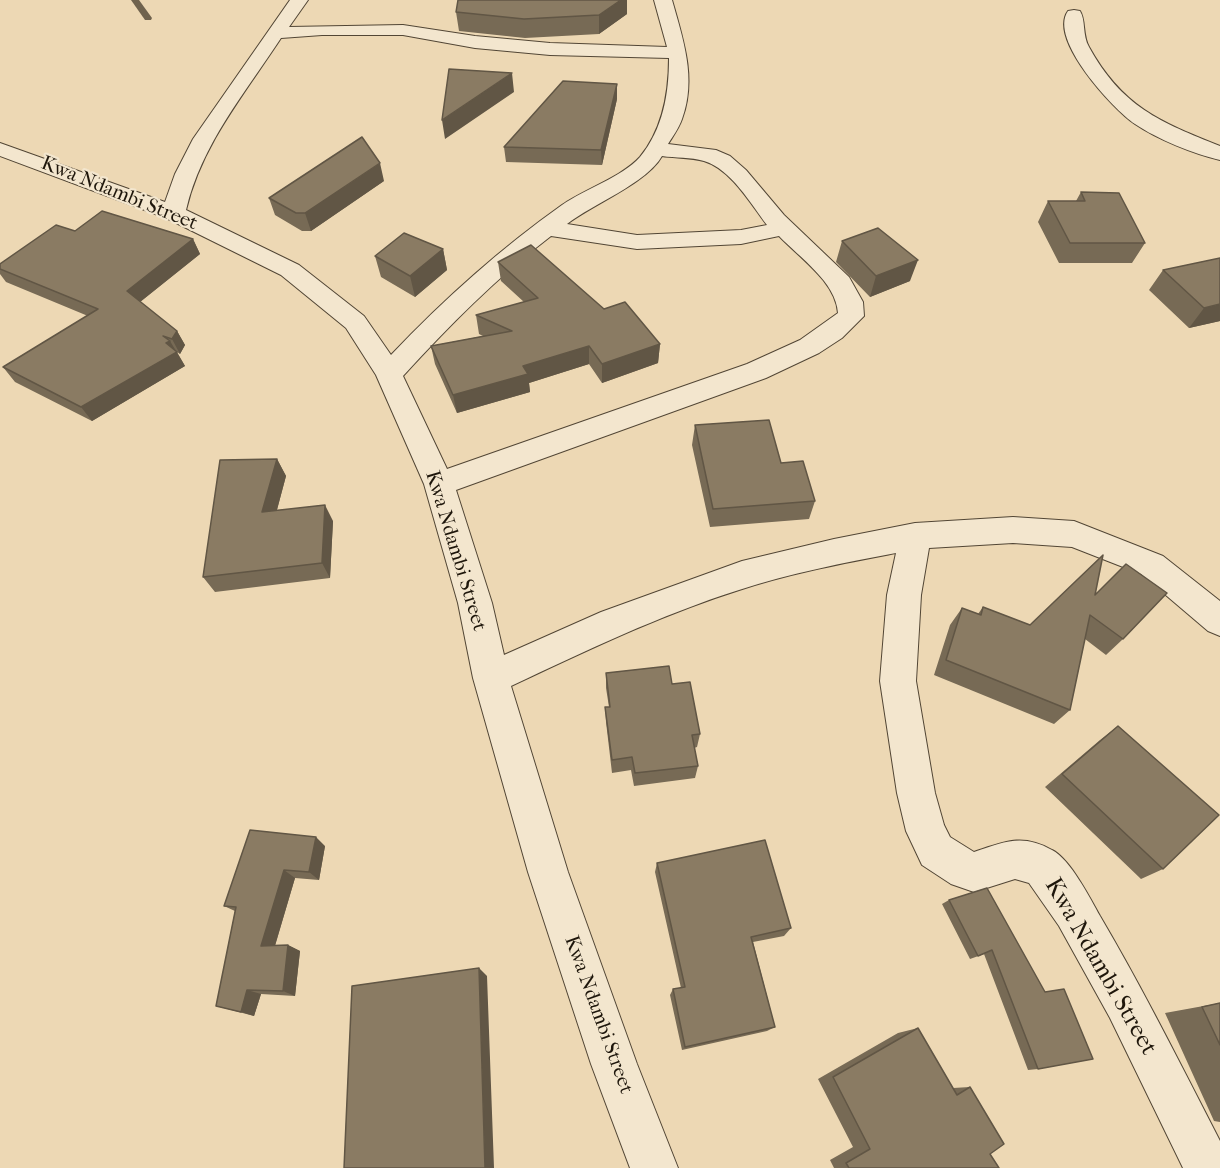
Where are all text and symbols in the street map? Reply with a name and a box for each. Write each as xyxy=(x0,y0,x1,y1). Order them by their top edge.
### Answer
street label: Kwa Ndambi Street xyxy=(37,152,201,236)
street label: Kwa Ndambi Street xyxy=(419,468,491,634)
street label: Kwa Ndambi Street xyxy=(1038,873,1162,1061)
street label: Kwa Ndambi Street xyxy=(558,933,638,1097)

